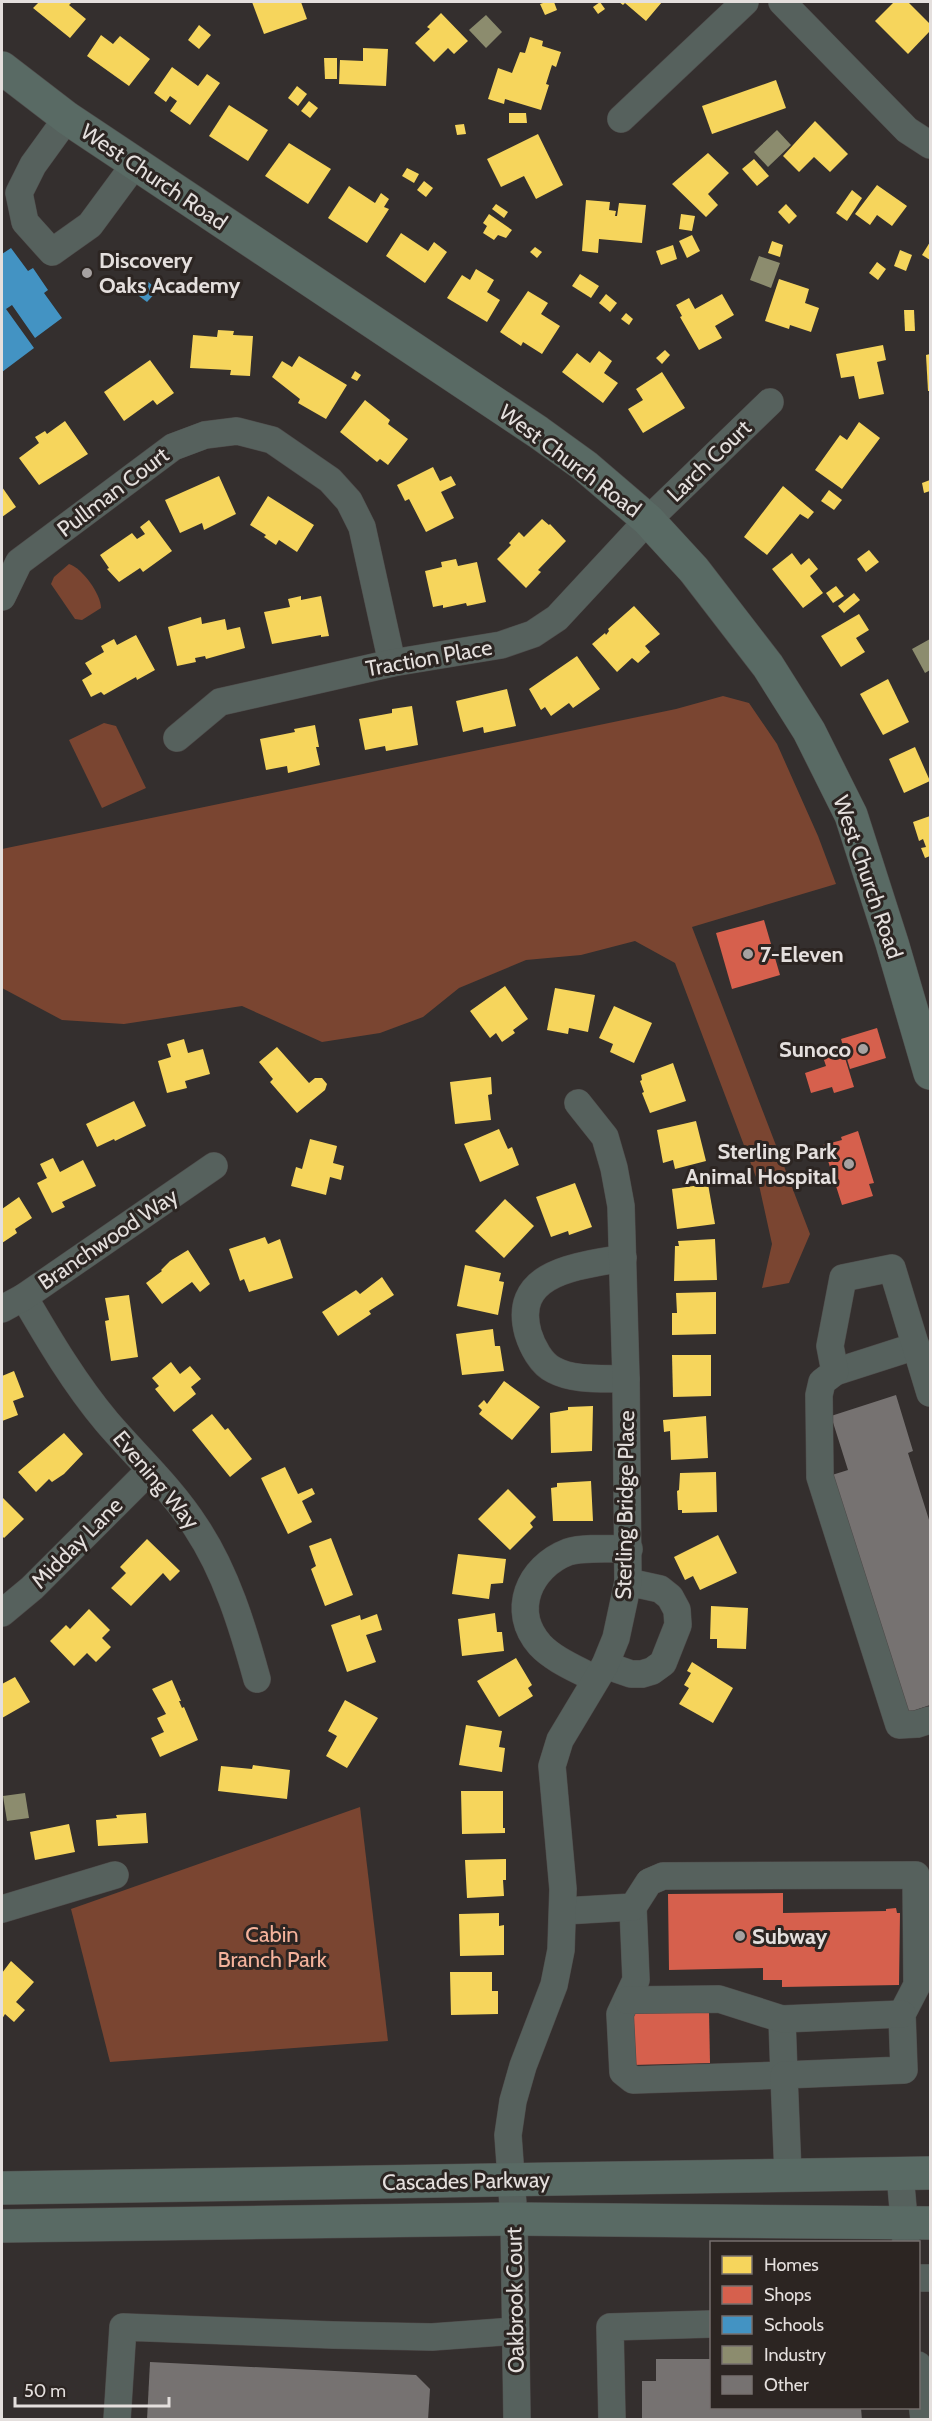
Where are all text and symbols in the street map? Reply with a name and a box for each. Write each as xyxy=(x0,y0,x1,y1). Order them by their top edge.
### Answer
street label: West Church Road xyxy=(76,118,232,236)
place label: Discovery Oaks Academy xyxy=(99,247,241,299)
marker: Discovery Oaks Academy xyxy=(80,266,94,280)
street label: West Church Road xyxy=(494,399,646,523)
street label: Larch Court xyxy=(661,414,757,508)
street label: Pullman Court xyxy=(52,441,175,543)
street label: Traction Place xyxy=(364,634,494,682)
street label: West Church Road xyxy=(827,792,909,962)
place label: 7-Eleven xyxy=(760,941,844,968)
marker: 7-Eleven xyxy=(741,947,755,961)
place label: Sunoco xyxy=(779,1036,851,1063)
marker: Sunoco xyxy=(856,1042,870,1056)
place label: Sterling Park Animal Hospital xyxy=(685,1138,837,1190)
marker: Sterling Park Animal Hospital xyxy=(842,1157,856,1171)
street label: Branchwood Way xyxy=(33,1182,183,1296)
street label: Sterling Bridge Place xyxy=(610,1410,640,1600)
street label: Evening Way xyxy=(107,1425,205,1535)
street label: Midday Lane xyxy=(26,1492,128,1594)
park label: Cabin Branch Park xyxy=(217,1921,327,1973)
place label: Subway xyxy=(752,1923,828,1950)
marker: Subway xyxy=(733,1929,747,1943)
street label: Cascades Parkway xyxy=(382,2166,550,2196)
street label: Oakbrook Court xyxy=(500,2226,530,2373)
legend xyxy=(710,2241,920,2409)
text: Homes xyxy=(764,2254,819,2276)
text: Shops xyxy=(764,2284,812,2306)
text: Schools xyxy=(764,2314,824,2336)
text: Industry xyxy=(764,2344,826,2366)
scale bar xyxy=(15,2370,170,2408)
text: Other xyxy=(764,2374,809,2396)
text: 50 m xyxy=(24,2380,66,2402)

